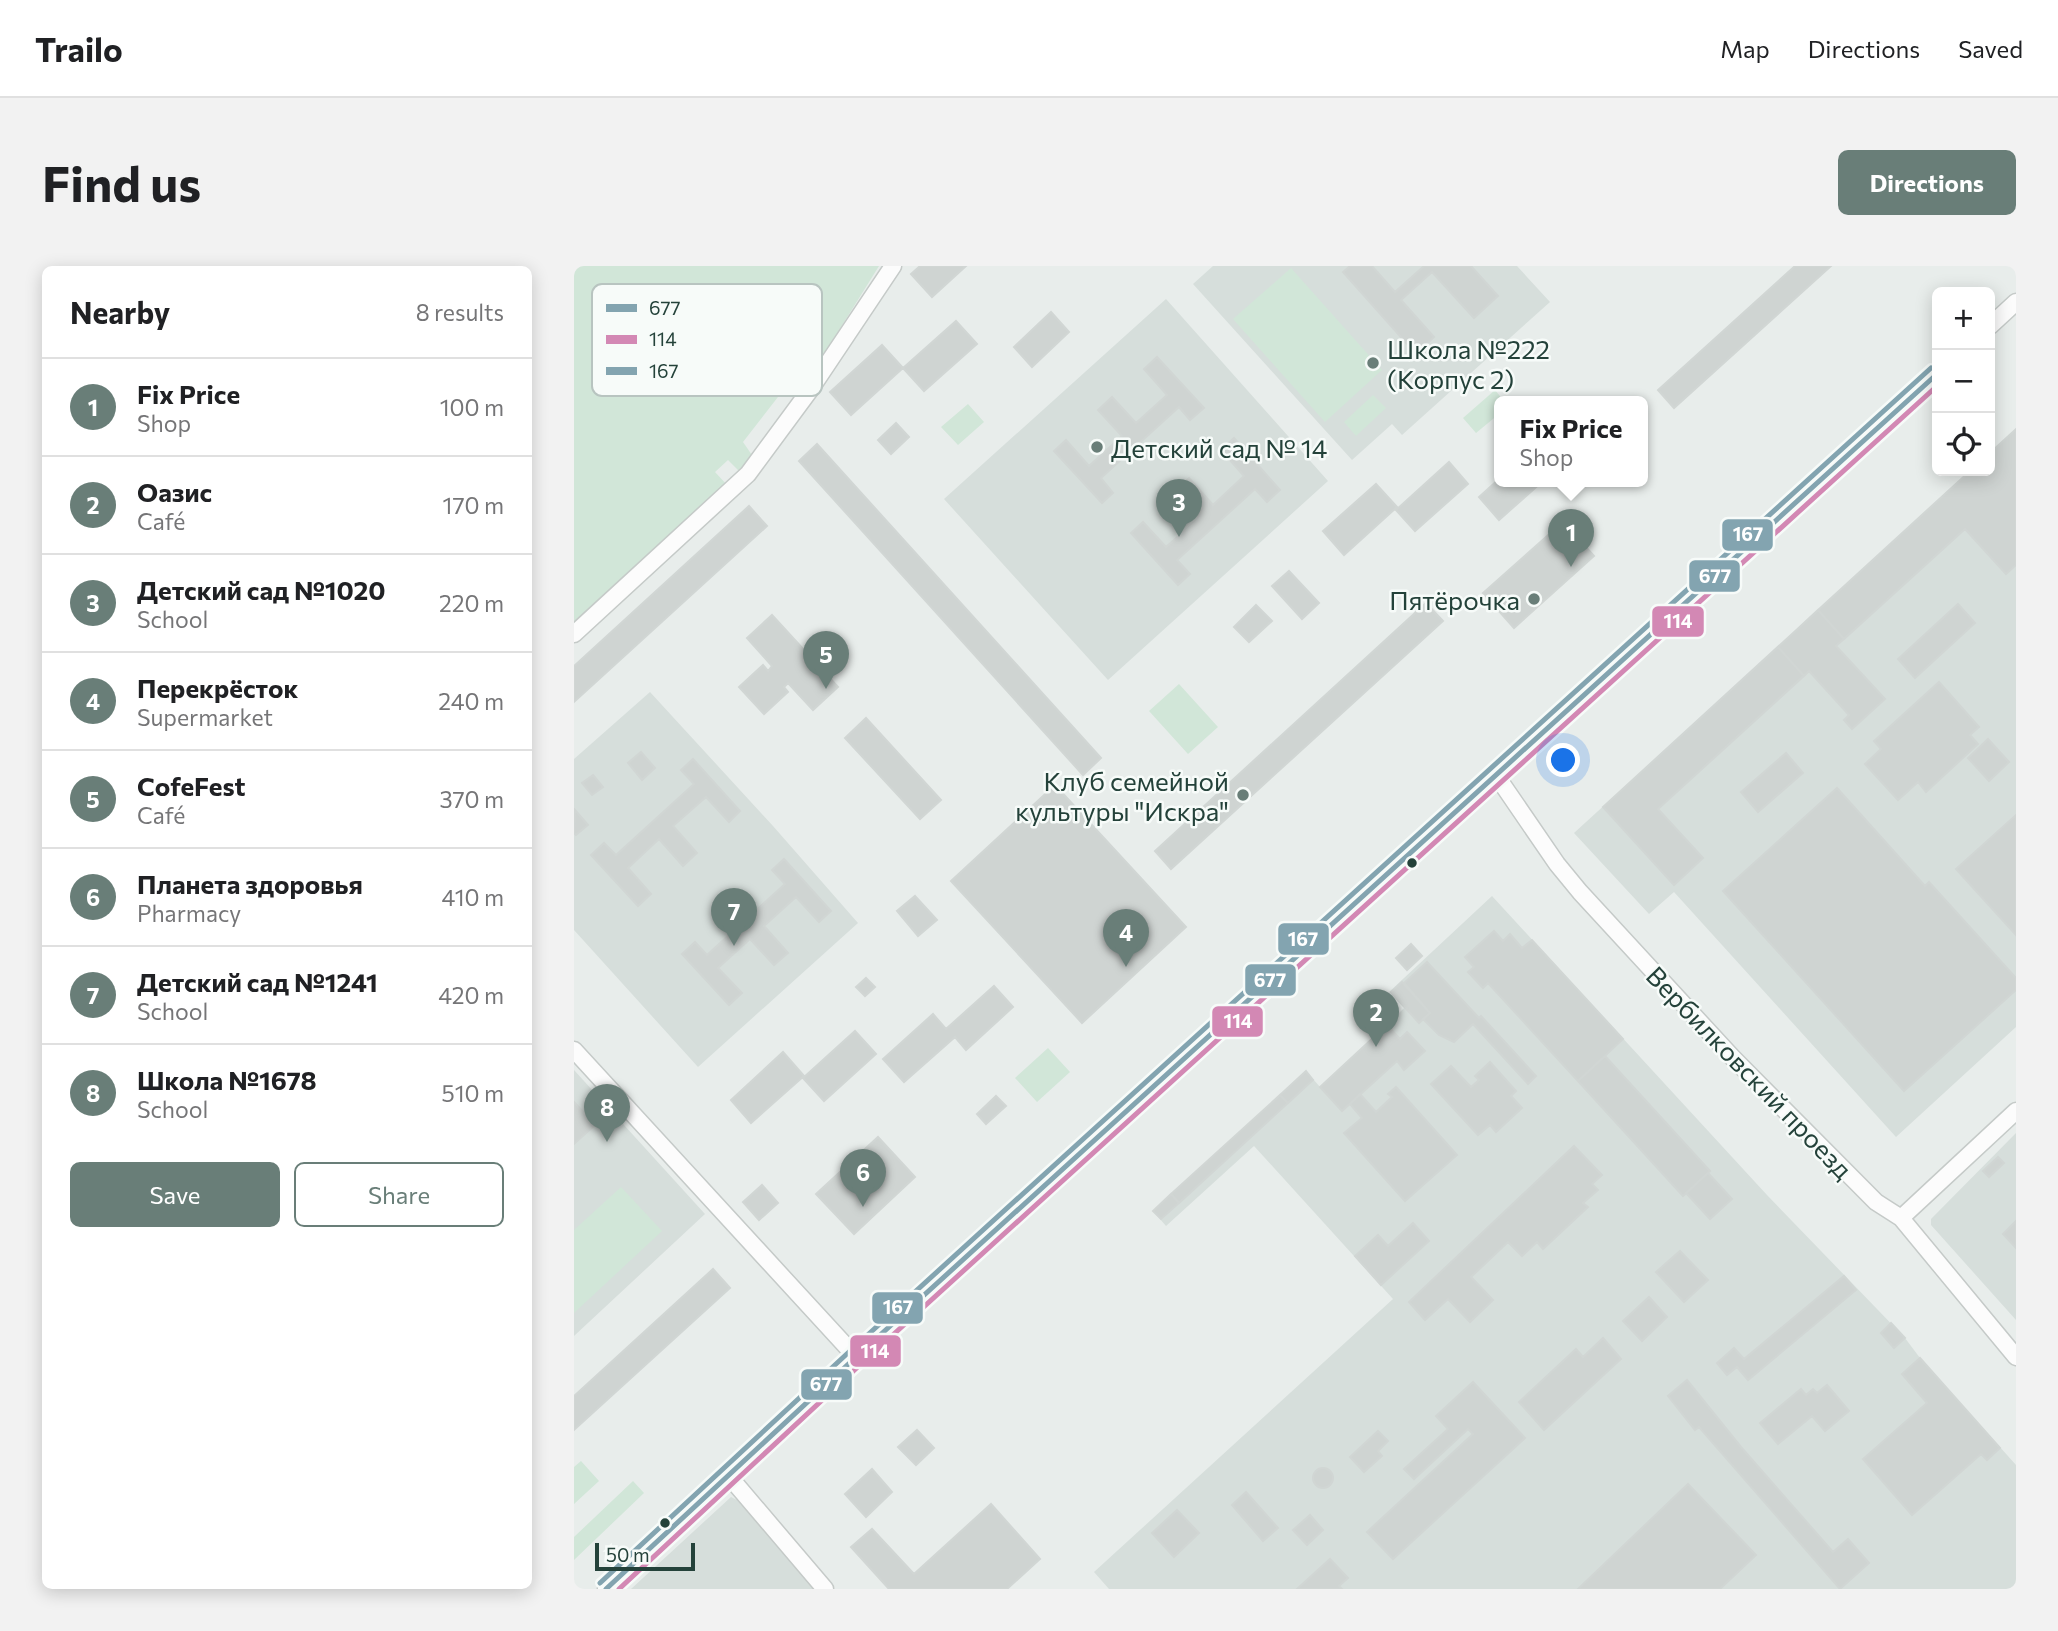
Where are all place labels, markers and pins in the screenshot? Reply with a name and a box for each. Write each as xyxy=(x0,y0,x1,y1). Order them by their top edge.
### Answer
place label: Школа №222 (Корпус 2) xyxy=(1387,333,1550,394)
marker: Школа №222 (Корпус 2) xyxy=(1365,355,1381,371)
place label: Детский сад № 14 xyxy=(1111,432,1327,463)
marker: Детский сад № 14 xyxy=(1089,439,1105,455)
pin: 3 xyxy=(1156,479,1202,537)
pin: 1 xyxy=(1548,509,1594,567)
place label: Пятёрочка xyxy=(1389,584,1520,615)
marker: Пятёрочка xyxy=(1526,591,1542,607)
pin: 5 xyxy=(803,631,849,689)
place label: Клуб семейной культуры "Искра" xyxy=(1015,765,1229,826)
marker: Клуб семейной культуры "Искра" xyxy=(1235,787,1251,803)
unlabelled marker xyxy=(1405,856,1419,870)
pin: 7 xyxy=(711,888,757,946)
pin: 4 xyxy=(1103,909,1149,967)
pin: 2 xyxy=(1353,989,1399,1047)
pin: 8 xyxy=(584,1084,630,1142)
pin: 6 xyxy=(840,1149,886,1207)
unlabelled marker xyxy=(658,1516,672,1530)

